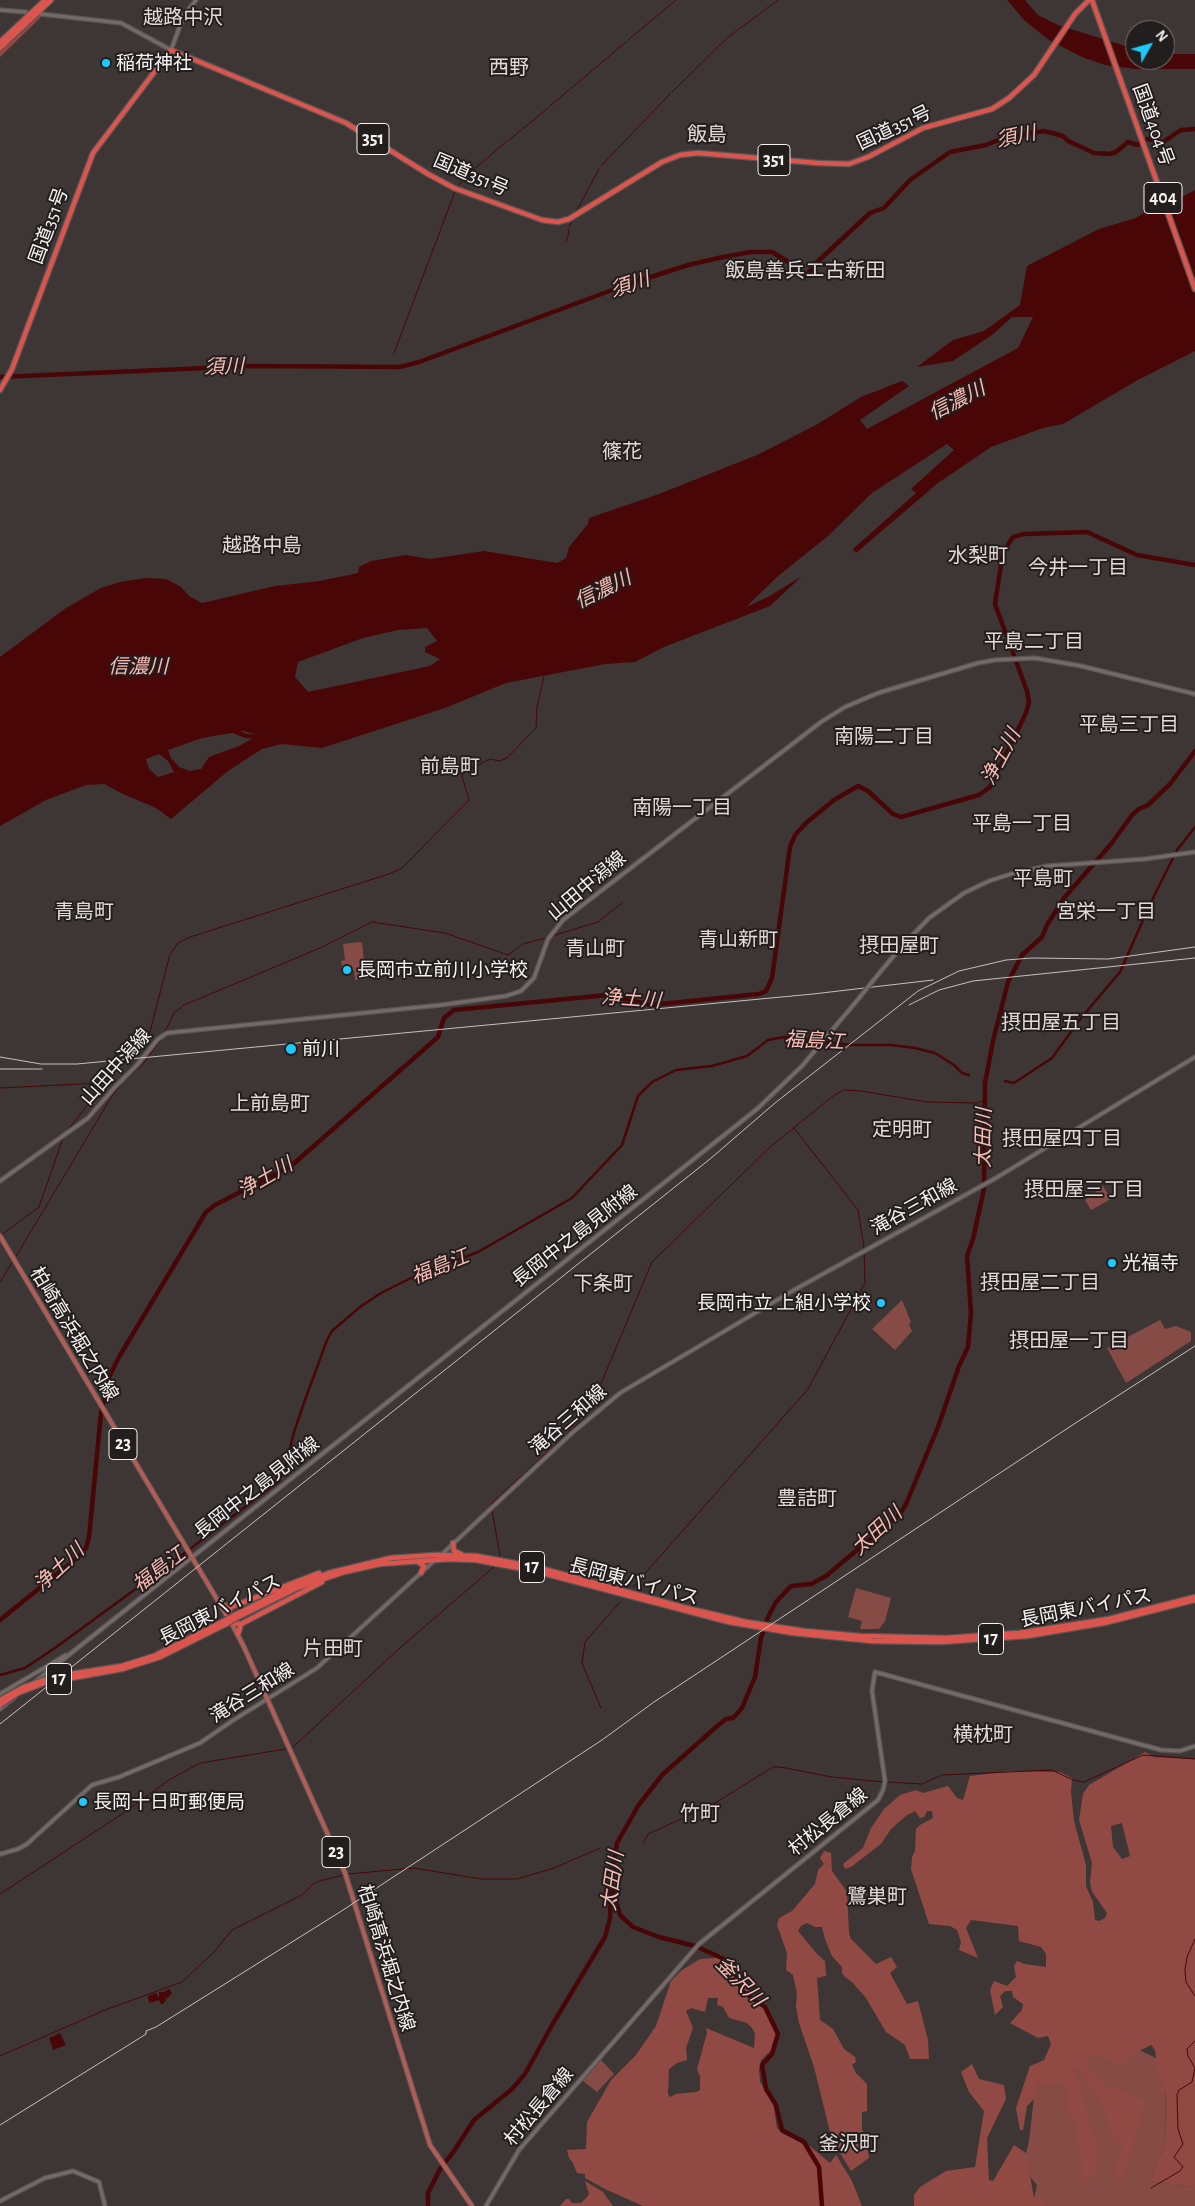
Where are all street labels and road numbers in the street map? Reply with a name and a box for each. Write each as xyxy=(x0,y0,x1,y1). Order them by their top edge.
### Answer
street label: 国道404号 xyxy=(1128,81,1178,169)
street label: 国道351号 xyxy=(853,101,935,155)
road number: 351 xyxy=(357,124,389,154)
road number: 351 xyxy=(758,144,790,176)
street label: 国道351号 xyxy=(430,149,512,201)
road number: 404 xyxy=(1144,182,1182,214)
street label: 国道351号 xyxy=(25,185,73,267)
street label: 山田中潟線 xyxy=(543,847,631,925)
street label: 山田中潟線 xyxy=(76,1024,156,1110)
street label: 滝谷三和線 xyxy=(867,1174,961,1240)
street label: 長岡中之島見附線 xyxy=(508,1180,642,1292)
street label: 柏崎高浜堀之内線 xyxy=(25,1263,123,1405)
street label: 滝谷三和線 xyxy=(525,1380,611,1460)
road number: 23 xyxy=(109,1428,137,1460)
street label: 長岡中之島見附線 xyxy=(190,1432,324,1544)
road number: 17 xyxy=(520,1551,544,1582)
street label: 長岡東バイパス xyxy=(567,1554,701,1610)
street label: 長岡東バイパス xyxy=(156,1570,284,1650)
street label: 長岡東バイパス xyxy=(1019,1584,1153,1632)
road number: 17 xyxy=(978,1624,1004,1655)
street label: 滝谷三和線 xyxy=(206,1658,298,1728)
road number: 17 xyxy=(46,1664,72,1695)
street label: 村松長倉線 xyxy=(784,1783,872,1861)
road number: 23 xyxy=(322,1836,350,1868)
street label: 柏崎高浜堀之内線 xyxy=(353,1882,419,2034)
street label: 村松長倉線 xyxy=(500,2063,578,2151)

